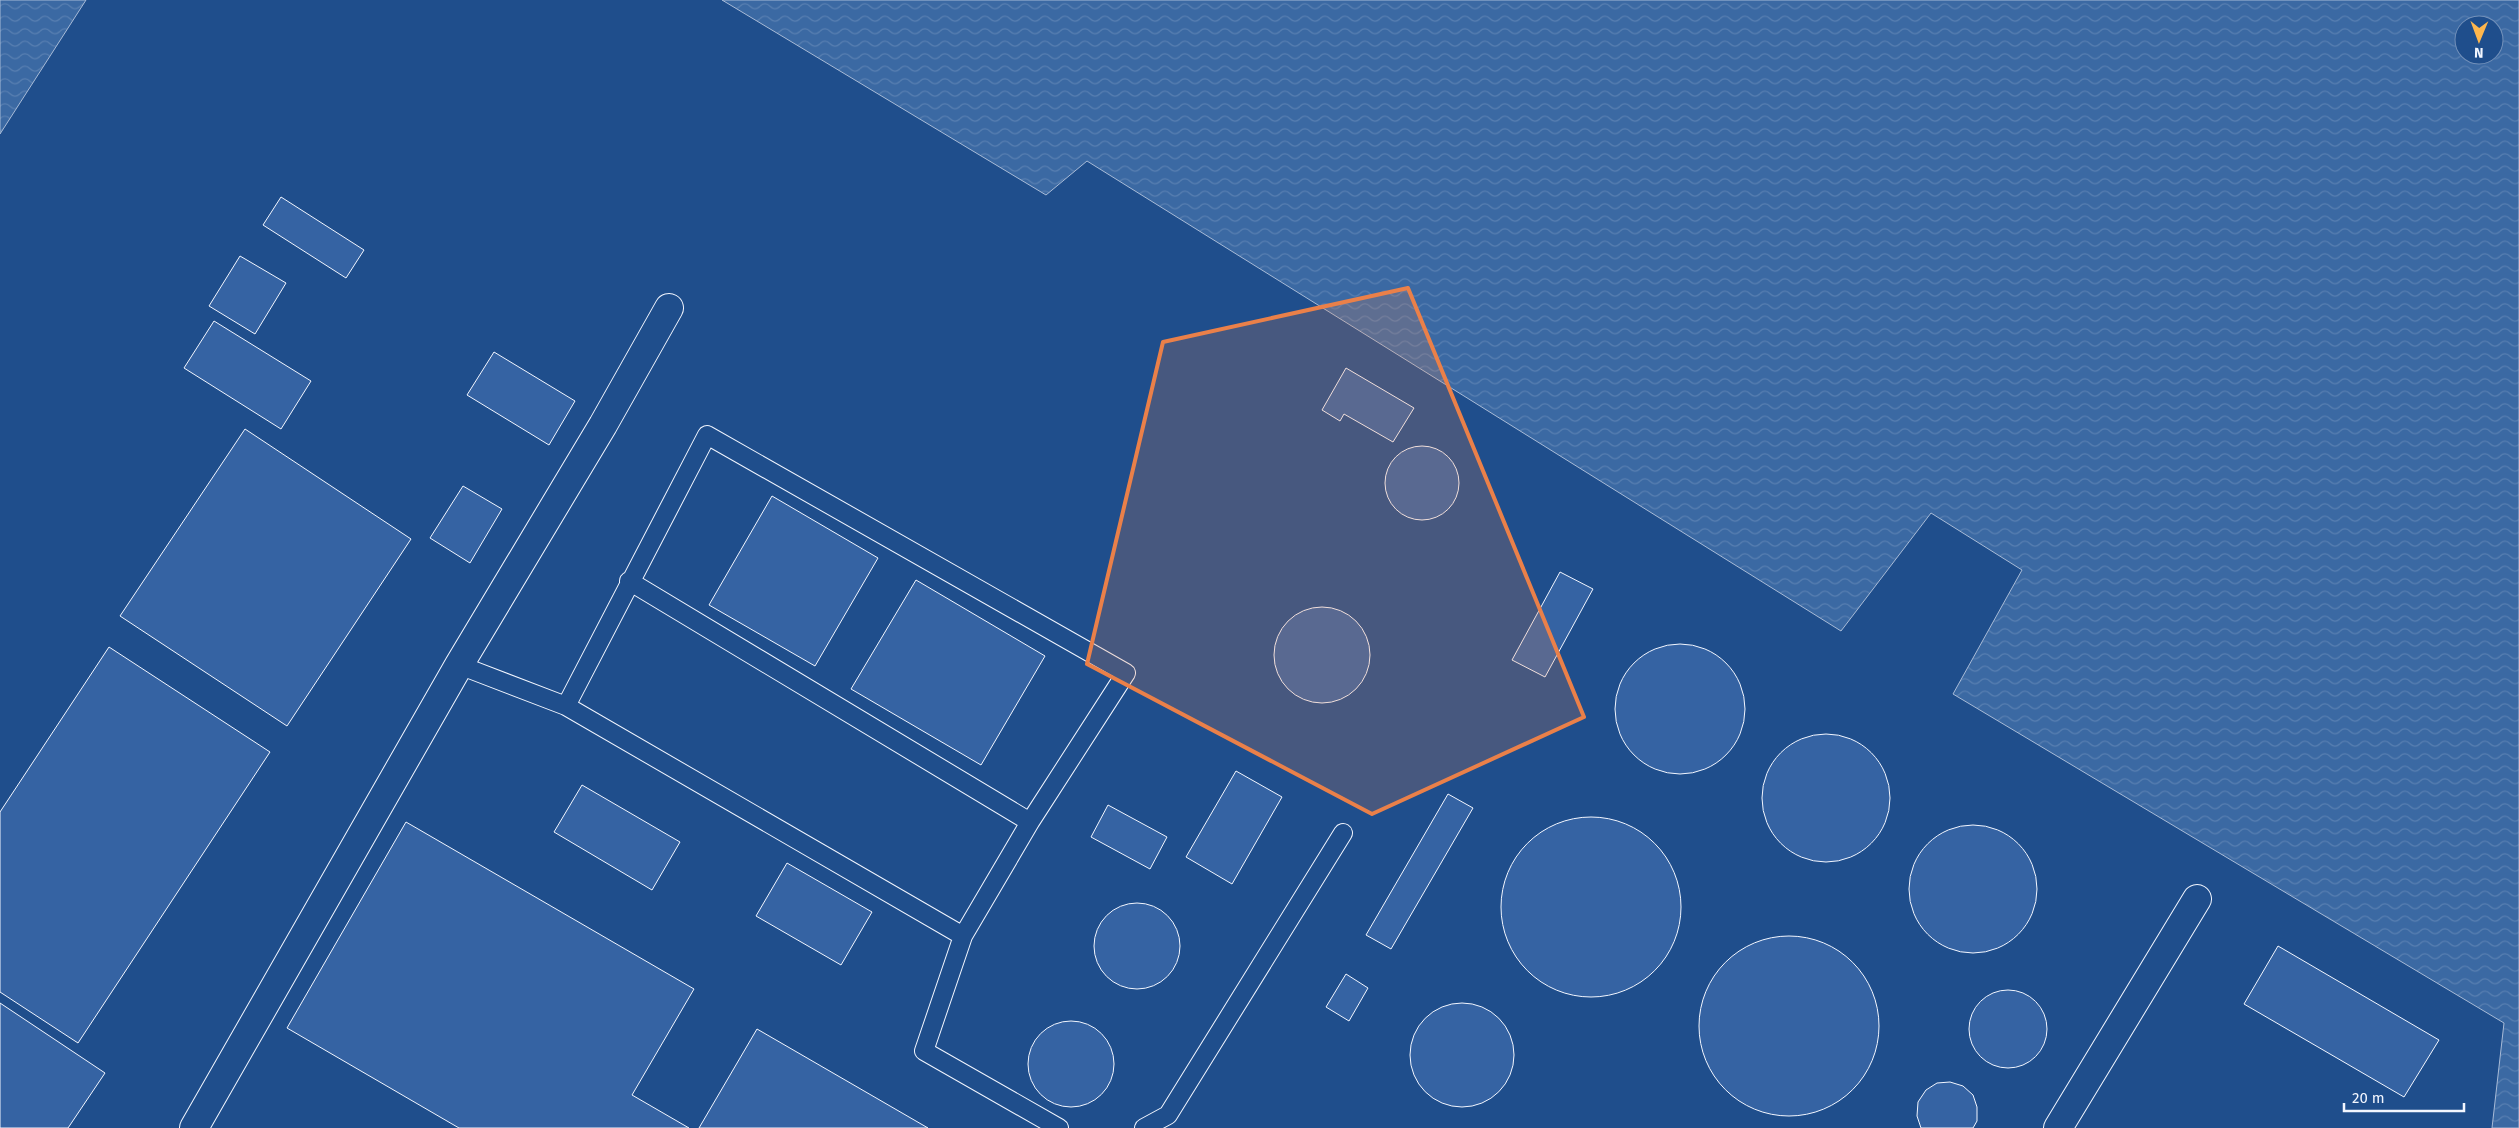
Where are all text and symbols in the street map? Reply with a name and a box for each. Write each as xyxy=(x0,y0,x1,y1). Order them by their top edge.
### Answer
north arrow xyxy=(2454,15,2504,65)
text: N xyxy=(2474,44,2484,61)
scale bar xyxy=(2344,1080,2464,1112)
text: 20 m xyxy=(2352,1089,2385,1107)

